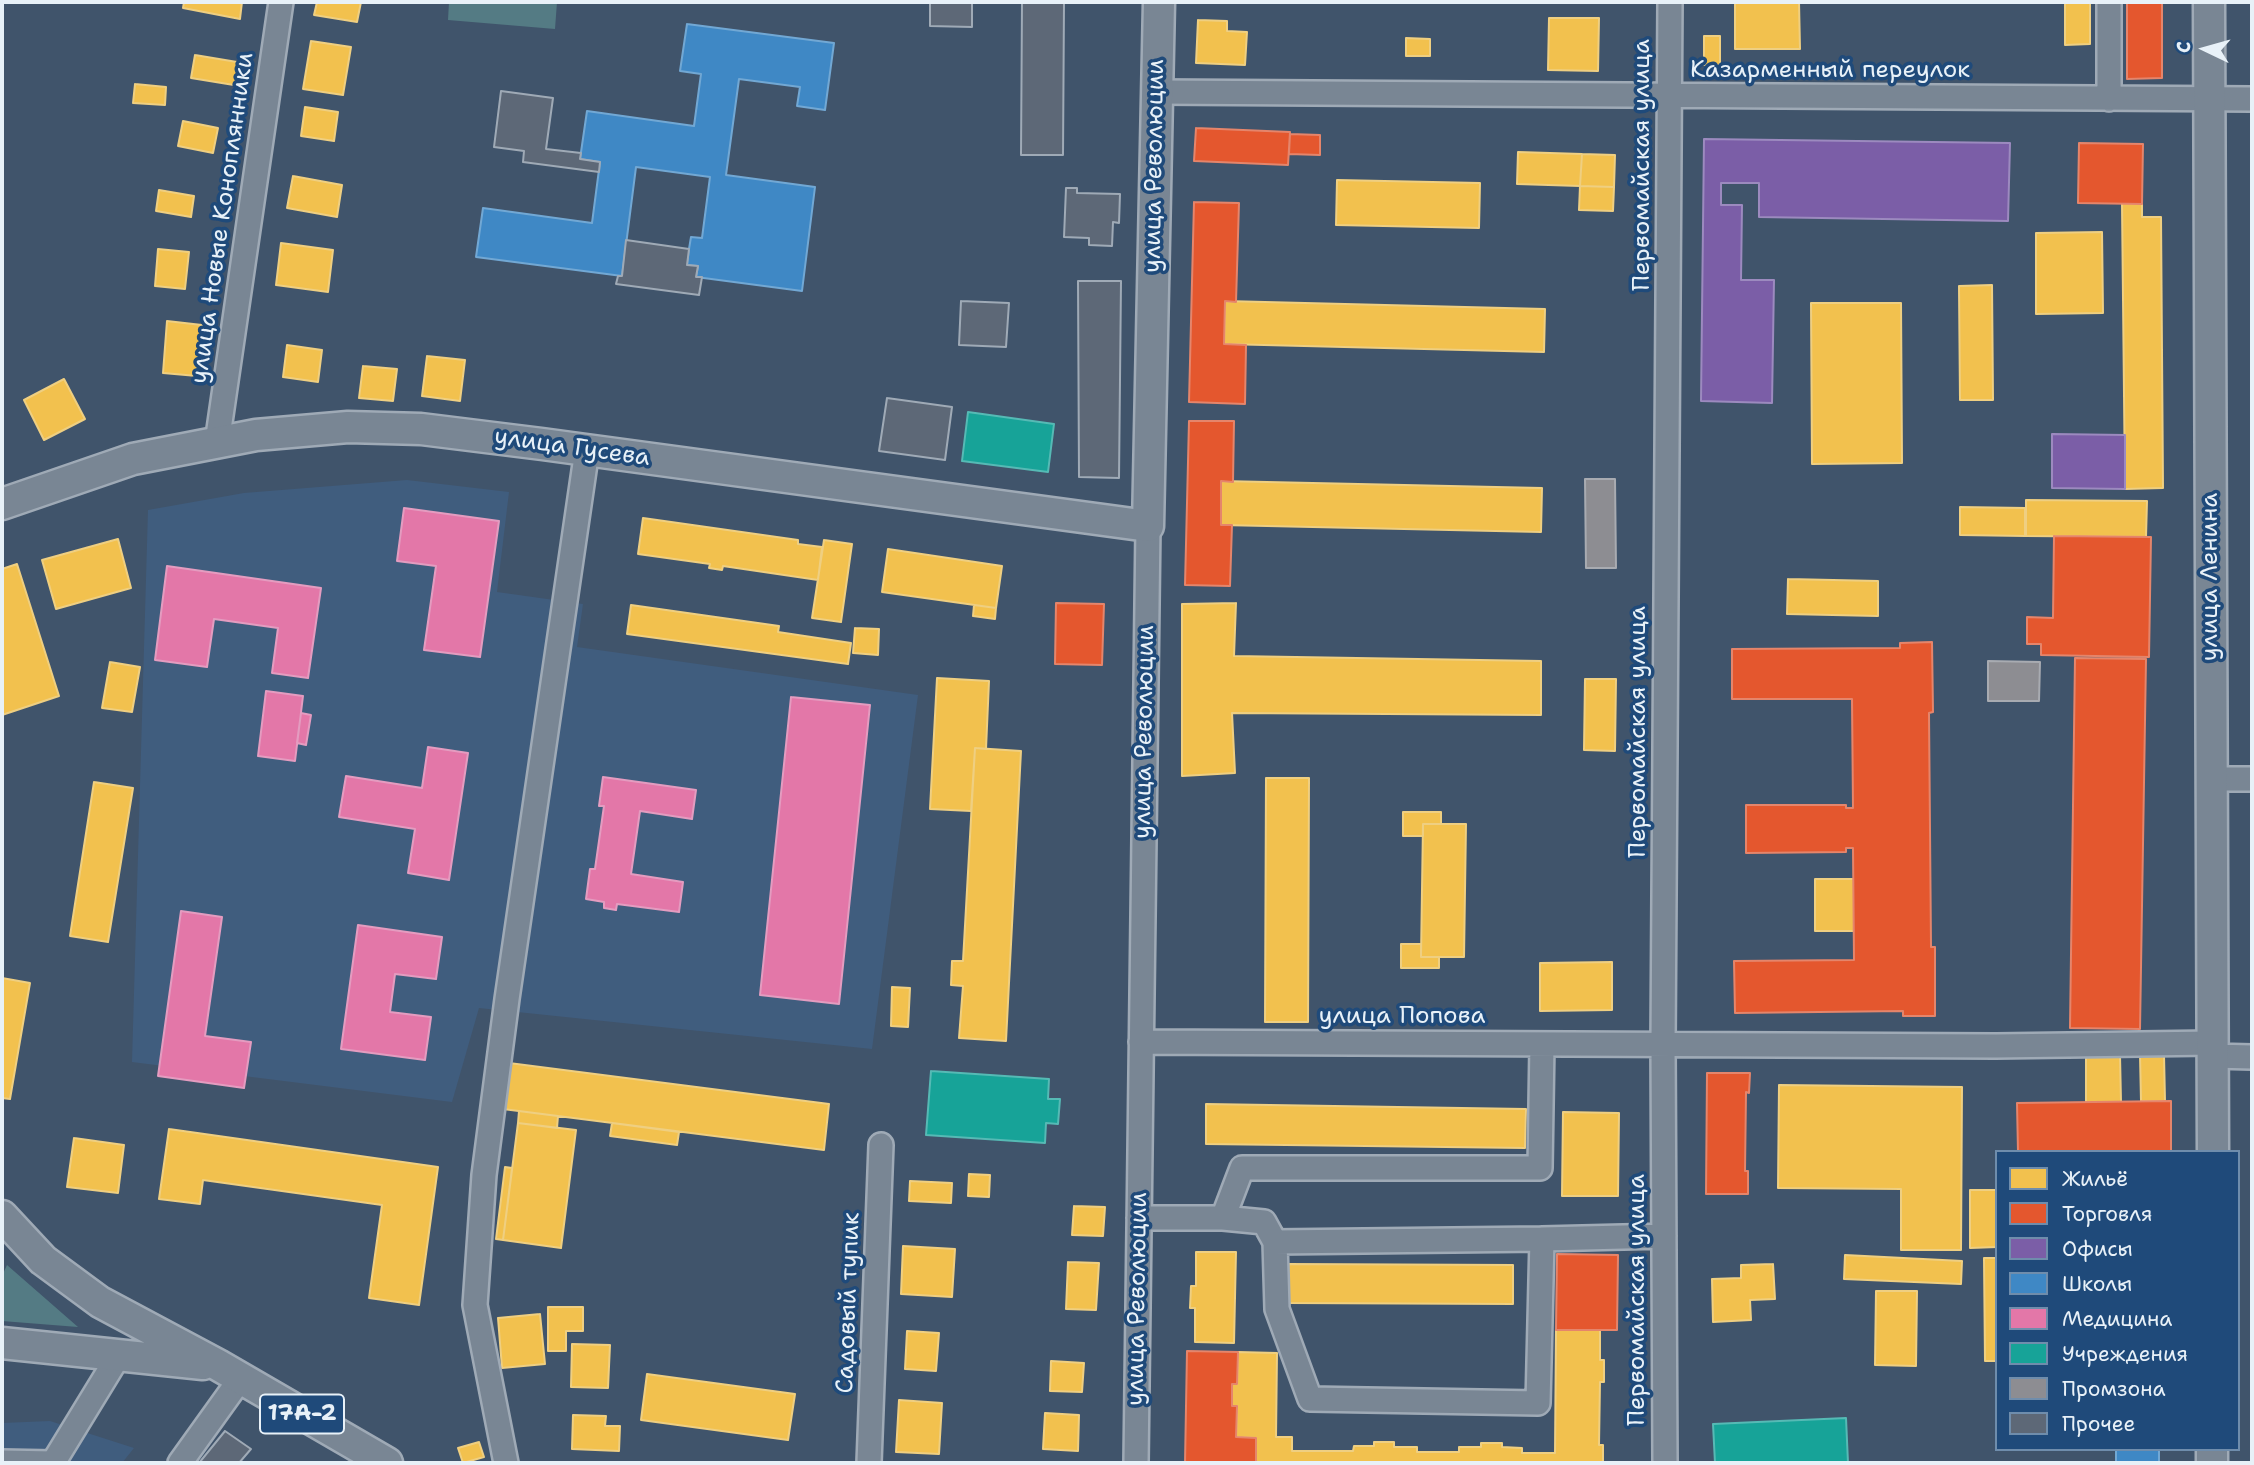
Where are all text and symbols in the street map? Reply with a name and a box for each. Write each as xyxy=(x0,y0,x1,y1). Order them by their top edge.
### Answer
north arrow xyxy=(2170,14,2240,84)
street label: Первомайская улица xyxy=(1629,39,1657,291)
text: С xyxy=(2171,40,2197,54)
street label: улица Новые Коноплянники xyxy=(185,50,261,386)
street label: Казарменный переулок xyxy=(1690,57,1970,85)
street label: улица Революции xyxy=(1139,59,1171,273)
street label: улица Гусева xyxy=(492,423,652,473)
street label: улица Ленина xyxy=(2197,493,2225,661)
street label: Первомайская улица xyxy=(1625,606,1653,858)
street label: улица Революции xyxy=(1129,625,1161,839)
street label: улица Попова xyxy=(1319,1003,1485,1031)
legend xyxy=(1995,1150,2240,1451)
text: Жильё xyxy=(2062,1165,2128,1193)
street label: Первомайская улица xyxy=(1624,1174,1652,1426)
street label: улица Революции xyxy=(1122,1192,1154,1406)
text: Торговля xyxy=(2062,1200,2152,1228)
street label: Садовый тупик xyxy=(831,1212,867,1394)
text: Офисы xyxy=(2062,1235,2133,1263)
text: Школы xyxy=(2062,1270,2132,1298)
text: Медицина xyxy=(2062,1305,2172,1333)
text: Учреждения xyxy=(2062,1340,2188,1368)
text: Промзона xyxy=(2062,1375,2165,1403)
road number: 17А-2 xyxy=(260,1394,344,1434)
text: Прочее xyxy=(2062,1410,2135,1438)

